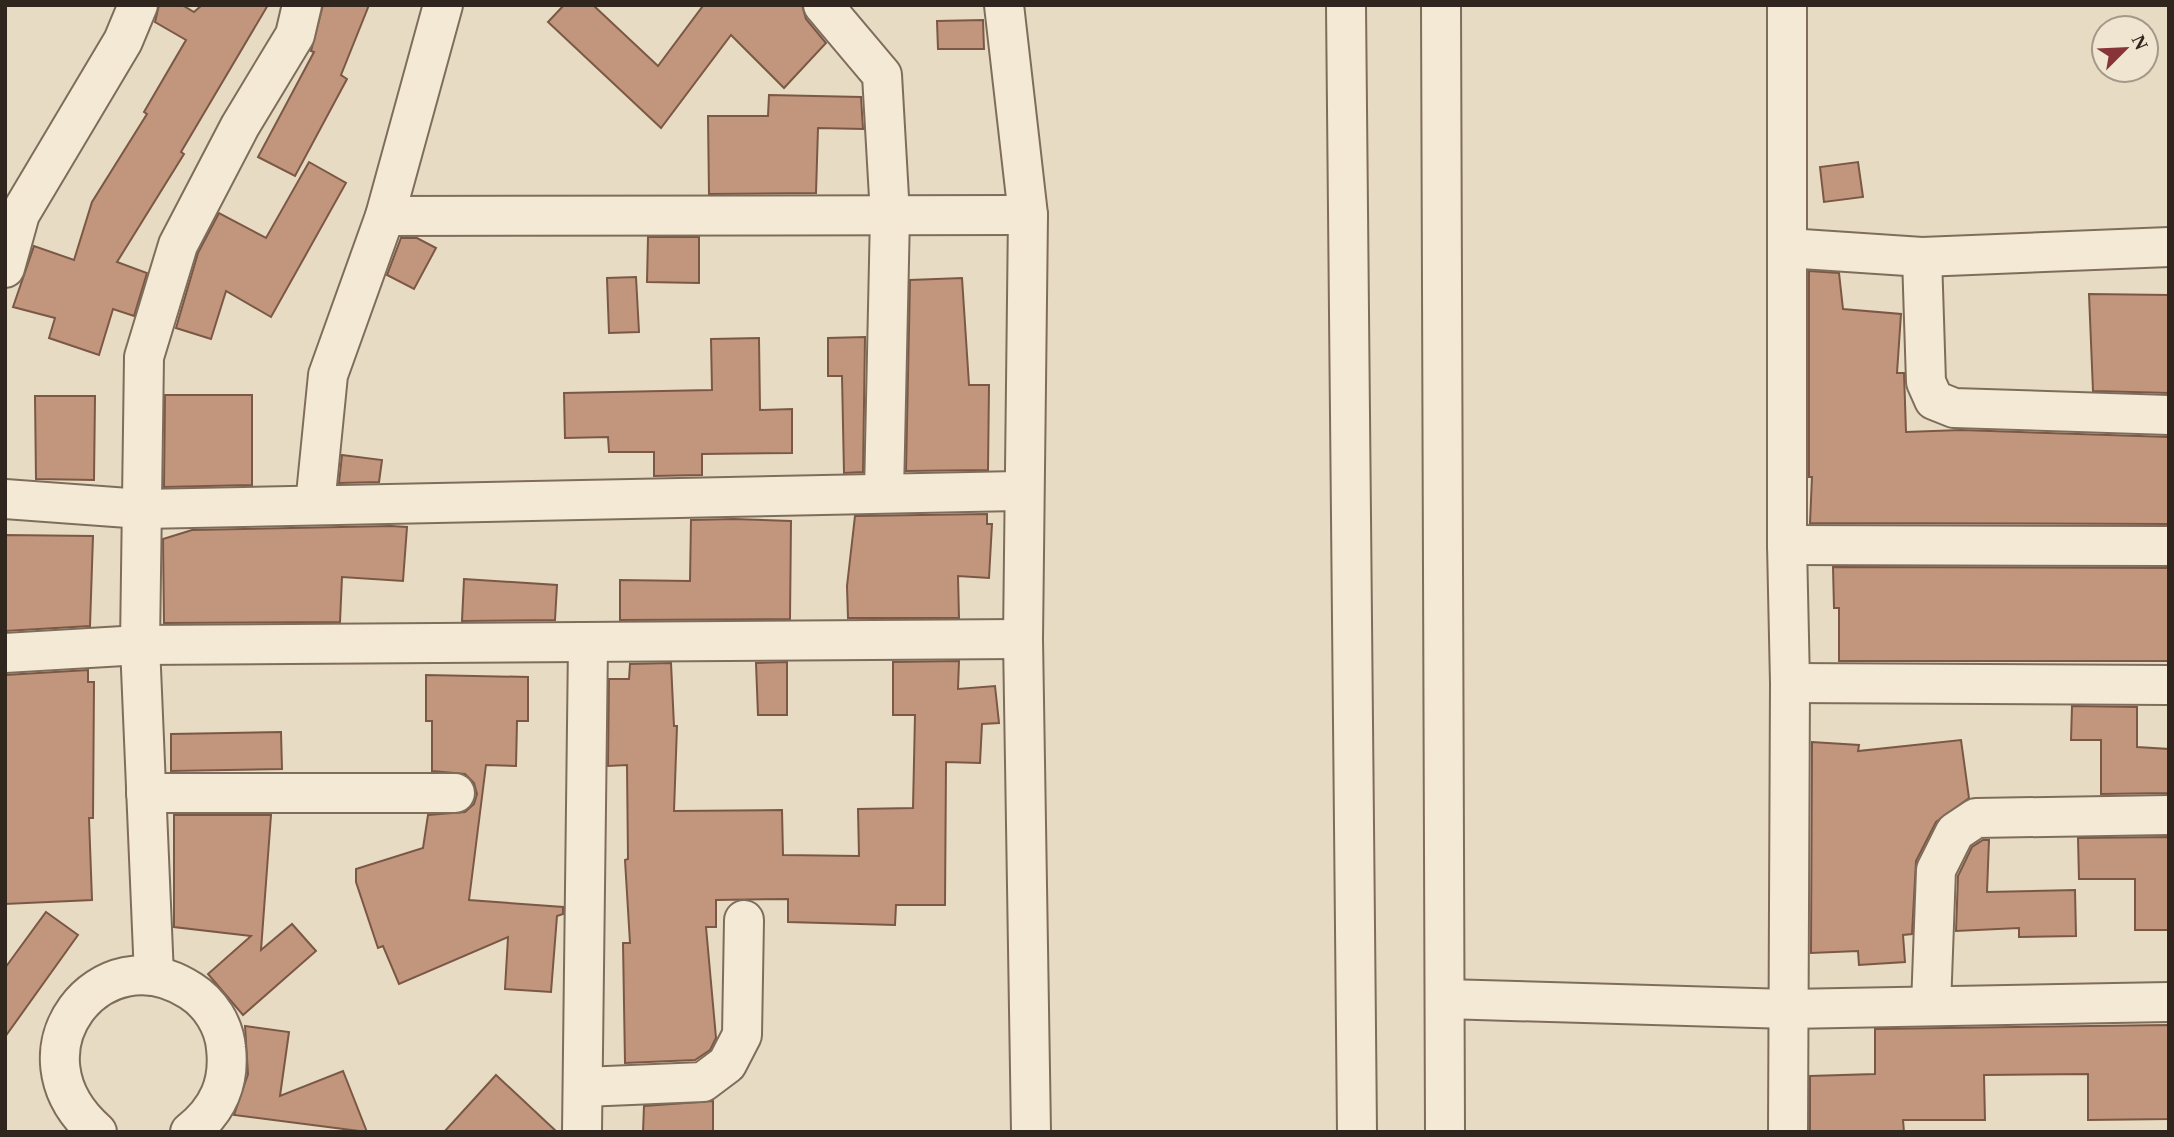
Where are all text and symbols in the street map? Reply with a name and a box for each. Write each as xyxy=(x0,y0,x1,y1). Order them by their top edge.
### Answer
north arrow xyxy=(2090,14,2160,84)
text: N xyxy=(2128,32,2153,53)

